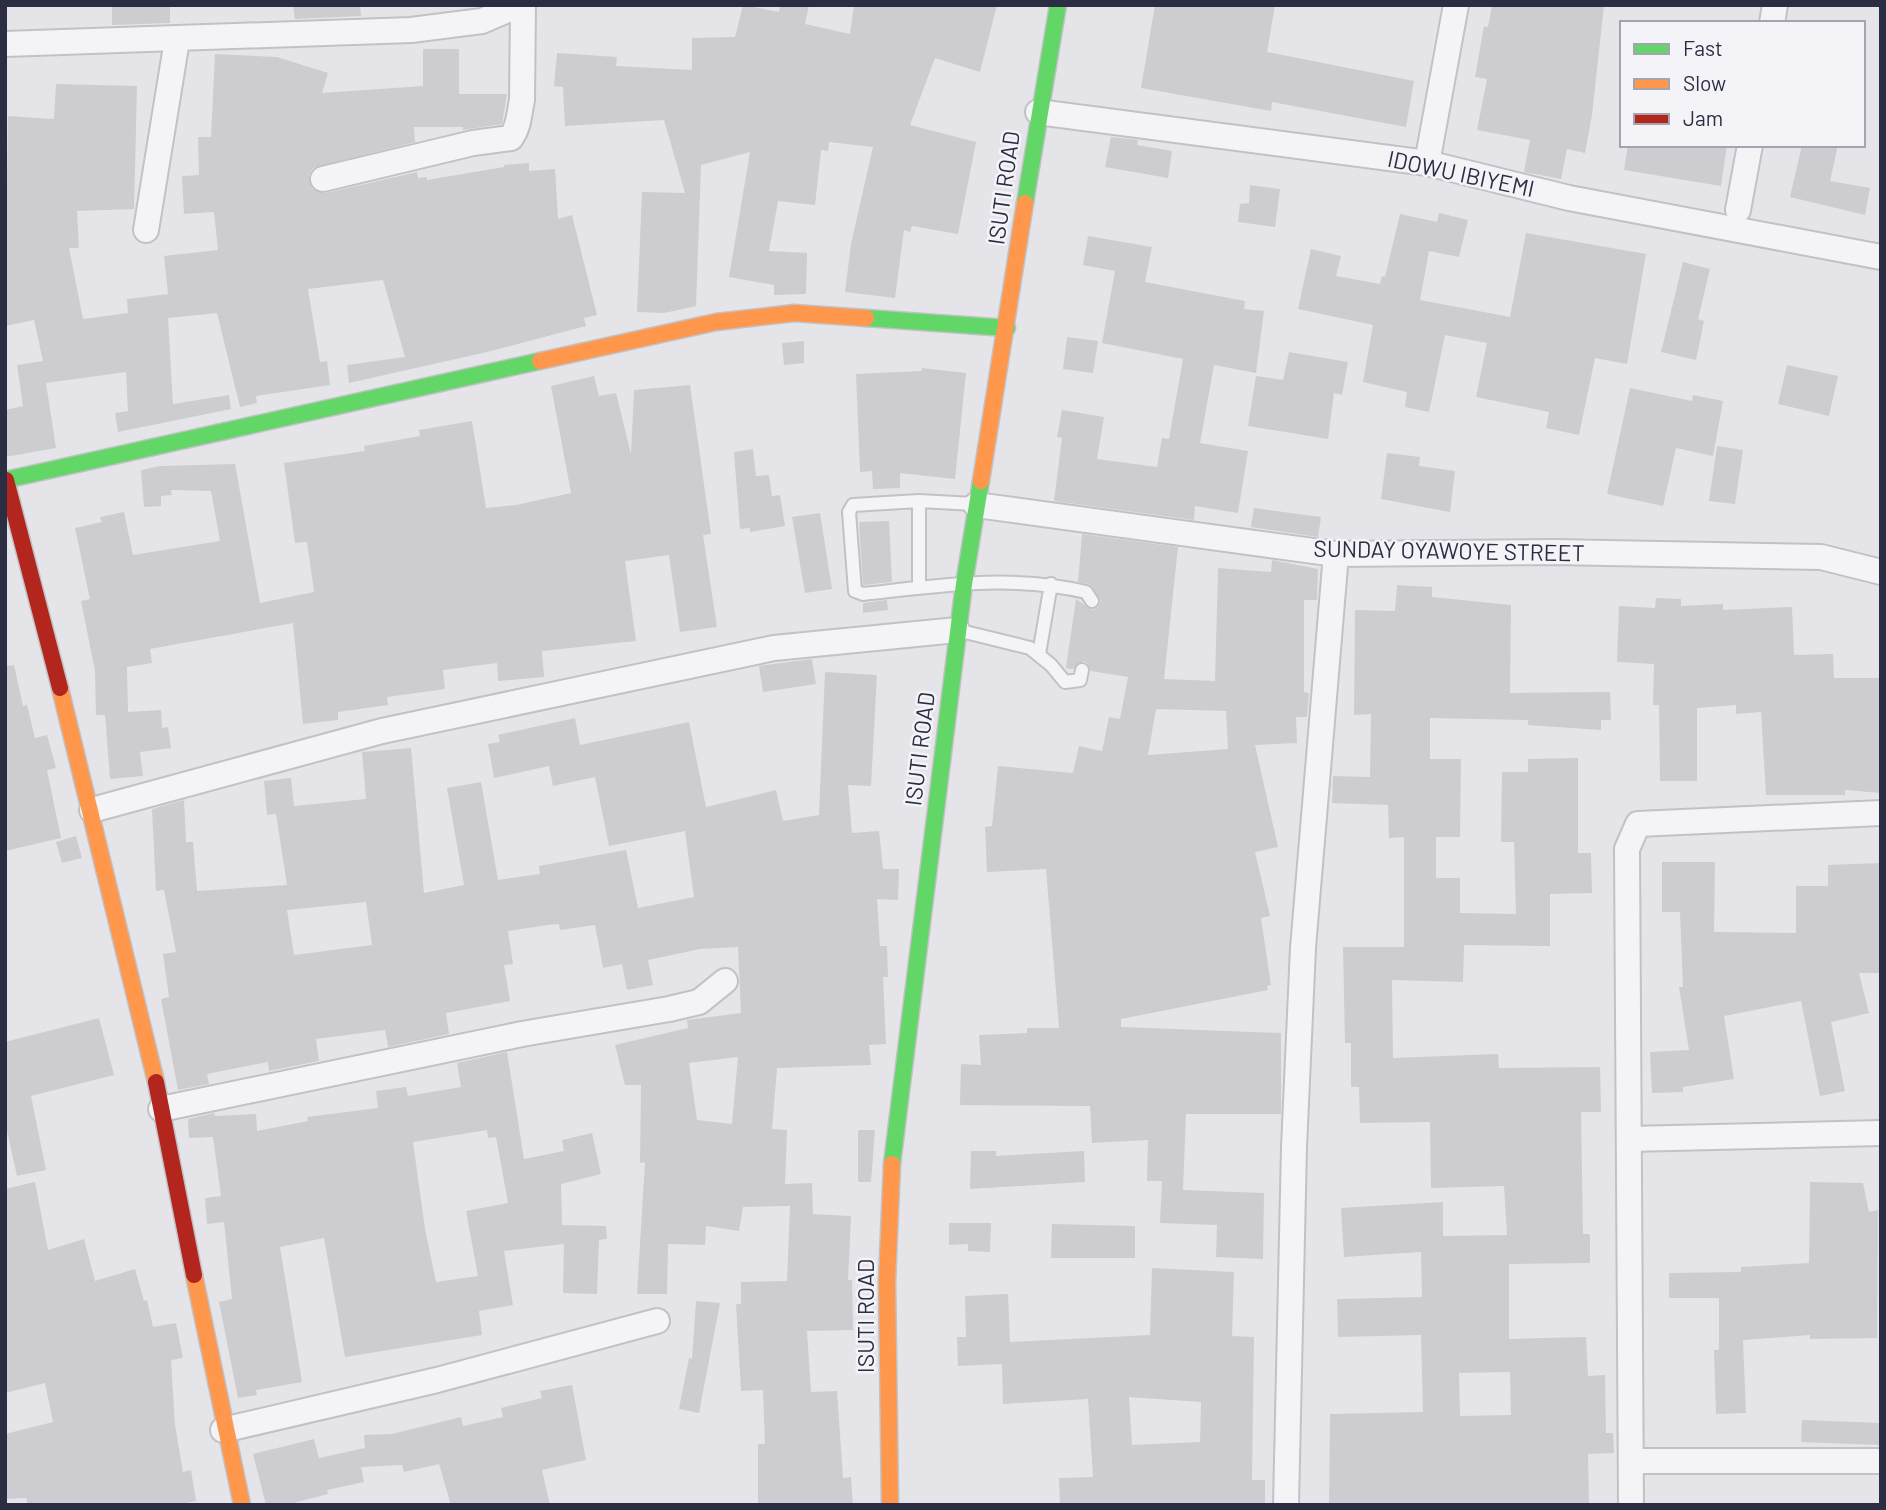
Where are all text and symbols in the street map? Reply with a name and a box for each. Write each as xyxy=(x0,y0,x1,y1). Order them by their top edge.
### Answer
legend xyxy=(1620,21,1865,147)
text: Fast xyxy=(1683,35,1723,60)
text: Slow xyxy=(1683,70,1726,95)
text: Jam xyxy=(1683,105,1723,130)
street label: ISUTI ROAD xyxy=(981,129,1025,246)
street label: IDOWU IBIYEMI xyxy=(1385,144,1537,202)
street label: SUNDAY OYAWOYE STREET xyxy=(1313,534,1585,566)
street label: ISUTI ROAD xyxy=(898,690,940,807)
street label: ISUTI ROAD xyxy=(851,1259,879,1373)

